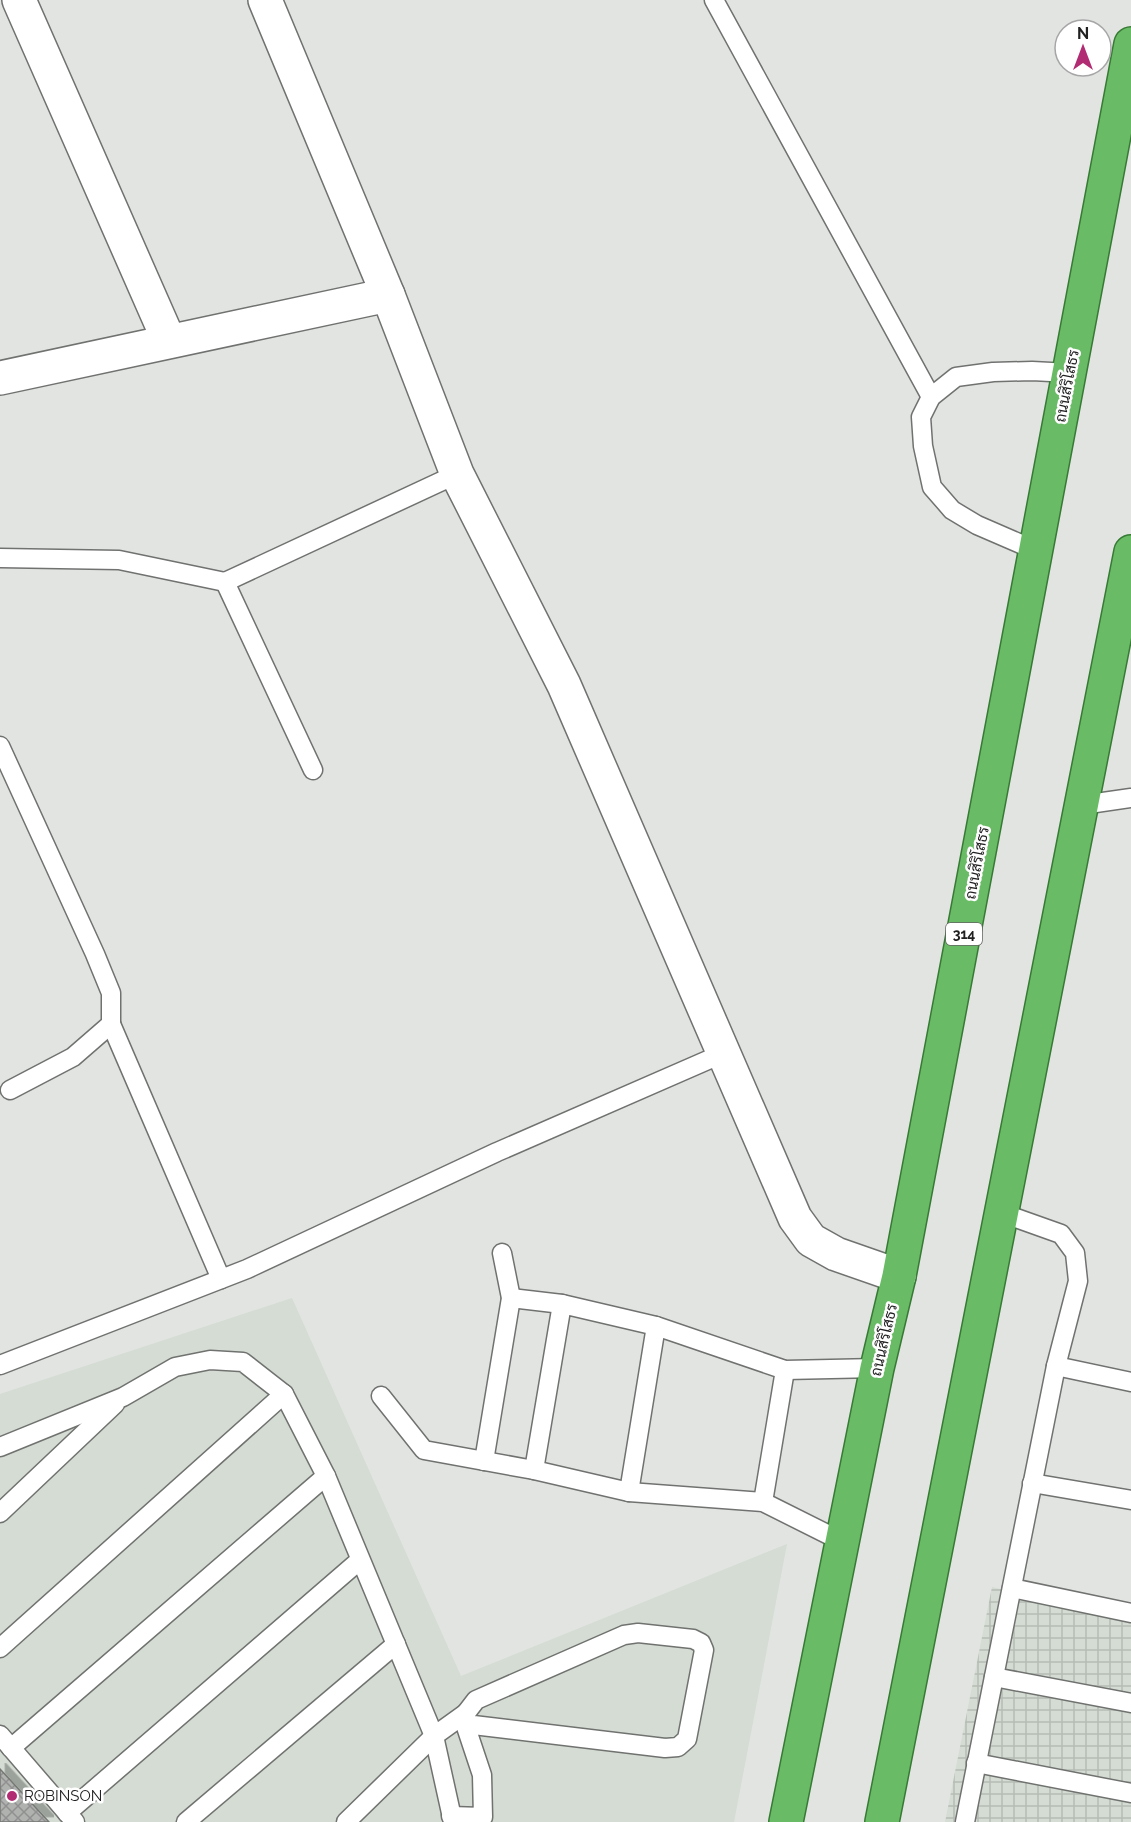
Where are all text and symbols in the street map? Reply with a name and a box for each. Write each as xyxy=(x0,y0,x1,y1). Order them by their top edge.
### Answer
north arrow xyxy=(1053,18,1113,78)
text: N xyxy=(1077,24,1089,43)
street label: ถนนสิริโสธร xyxy=(1050,348,1083,424)
street label: ถนนสิริโสธร xyxy=(960,825,993,901)
road number: 314 xyxy=(946,923,982,945)
street label: ถนนสิริโสธร xyxy=(866,1302,901,1378)
place label: ROBINSON xyxy=(24,1787,102,1805)
marker: ROBINSON xyxy=(5,1789,19,1803)

